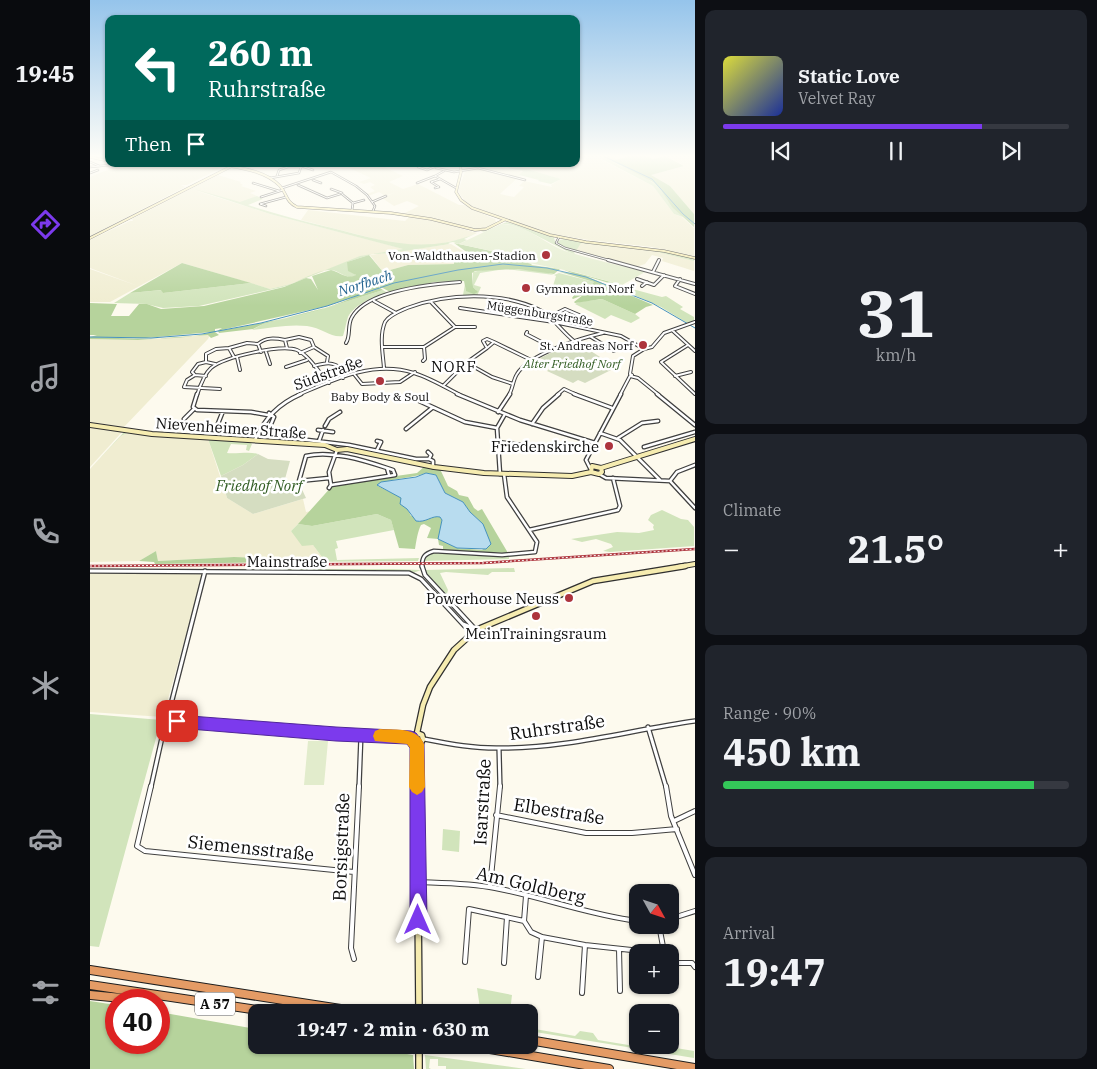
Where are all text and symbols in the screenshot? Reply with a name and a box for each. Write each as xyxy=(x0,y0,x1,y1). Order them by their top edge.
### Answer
text: 260 m xyxy=(208,30,313,76)
icon: left xyxy=(125,35,190,100)
text: 19:45 xyxy=(15,59,75,88)
text: Static Love xyxy=(798,64,900,88)
text: Ruhrstraße xyxy=(208,74,326,103)
text: Velvet Ray xyxy=(798,88,875,108)
icon: arrive xyxy=(182,130,210,158)
text: Then xyxy=(125,132,172,156)
icon: previous xyxy=(767,137,795,165)
icon: pause xyxy=(882,137,910,165)
icon: next xyxy=(997,137,1025,165)
icon: directions xyxy=(28,207,63,242)
place label: Von-Waldthausen-Stadion xyxy=(388,248,536,263)
marker: Von-Waldthausen-Stadion xyxy=(540,249,552,261)
water label: Norfbach xyxy=(335,266,394,300)
text: 31 xyxy=(857,270,935,355)
place label: Gymnasium Norf xyxy=(536,281,635,296)
marker: Gymnasium Norf xyxy=(520,282,532,294)
street label: Müggenburgstraße xyxy=(486,297,594,329)
place label: St. Andreas Norf xyxy=(540,338,634,353)
marker: St. Andreas Norf xyxy=(637,339,649,351)
text: km/h xyxy=(876,345,916,365)
street label: Südstraße xyxy=(291,352,365,394)
park label: Alter Friedhof Norf xyxy=(522,356,623,371)
district label: NORF xyxy=(431,357,477,376)
icon: music xyxy=(28,360,63,395)
marker: Baby Body & Soul xyxy=(374,375,386,387)
place label: Baby Body & Soul xyxy=(331,389,430,404)
street label: Nievenheimer Straße xyxy=(155,413,307,443)
place label: Friedenskirche xyxy=(491,437,599,456)
marker: Friedenskirche xyxy=(603,440,615,452)
park label: Friedhof Norf xyxy=(215,476,306,495)
text: Climate xyxy=(723,500,781,520)
icon: phone xyxy=(28,514,63,549)
text: 21.5° xyxy=(848,524,944,573)
text: − xyxy=(723,530,740,567)
text: + xyxy=(1052,530,1069,567)
street label: Mainstraße xyxy=(247,552,327,571)
place label: Powerhouse Neuss xyxy=(426,589,559,608)
marker: Powerhouse Neuss xyxy=(563,592,575,604)
marker: MeinTrainingsraum xyxy=(530,610,542,622)
place label: MeinTrainingsraum xyxy=(465,624,607,643)
icon: climate xyxy=(28,668,63,703)
pin xyxy=(156,700,198,742)
text: Range · 90% xyxy=(723,703,816,723)
icon: arrive xyxy=(163,707,191,735)
street label: Ruhrstraße xyxy=(508,709,606,745)
text: 450 km xyxy=(723,727,861,776)
street label: Isarstraße xyxy=(468,758,496,846)
street label: Borsigstraße xyxy=(328,792,354,902)
street label: Elbestraße xyxy=(512,792,606,830)
icon: car xyxy=(28,821,63,856)
street label: Siemensstraße xyxy=(187,830,315,866)
street label: Am Goldberg xyxy=(474,861,588,909)
north arrow xyxy=(629,884,679,934)
map controls xyxy=(629,884,679,1054)
position arrow xyxy=(391,893,443,945)
text: Arrival xyxy=(723,923,775,943)
button: + xyxy=(629,944,679,994)
text: 19:47 xyxy=(723,947,826,996)
icon: filters xyxy=(28,975,63,1010)
speed limit sign: 40 xyxy=(105,989,170,1054)
road number: A 57 xyxy=(195,992,235,1016)
button: − xyxy=(629,1004,679,1054)
text: 19:47 · 2 min · 630 m xyxy=(297,1017,489,1041)

